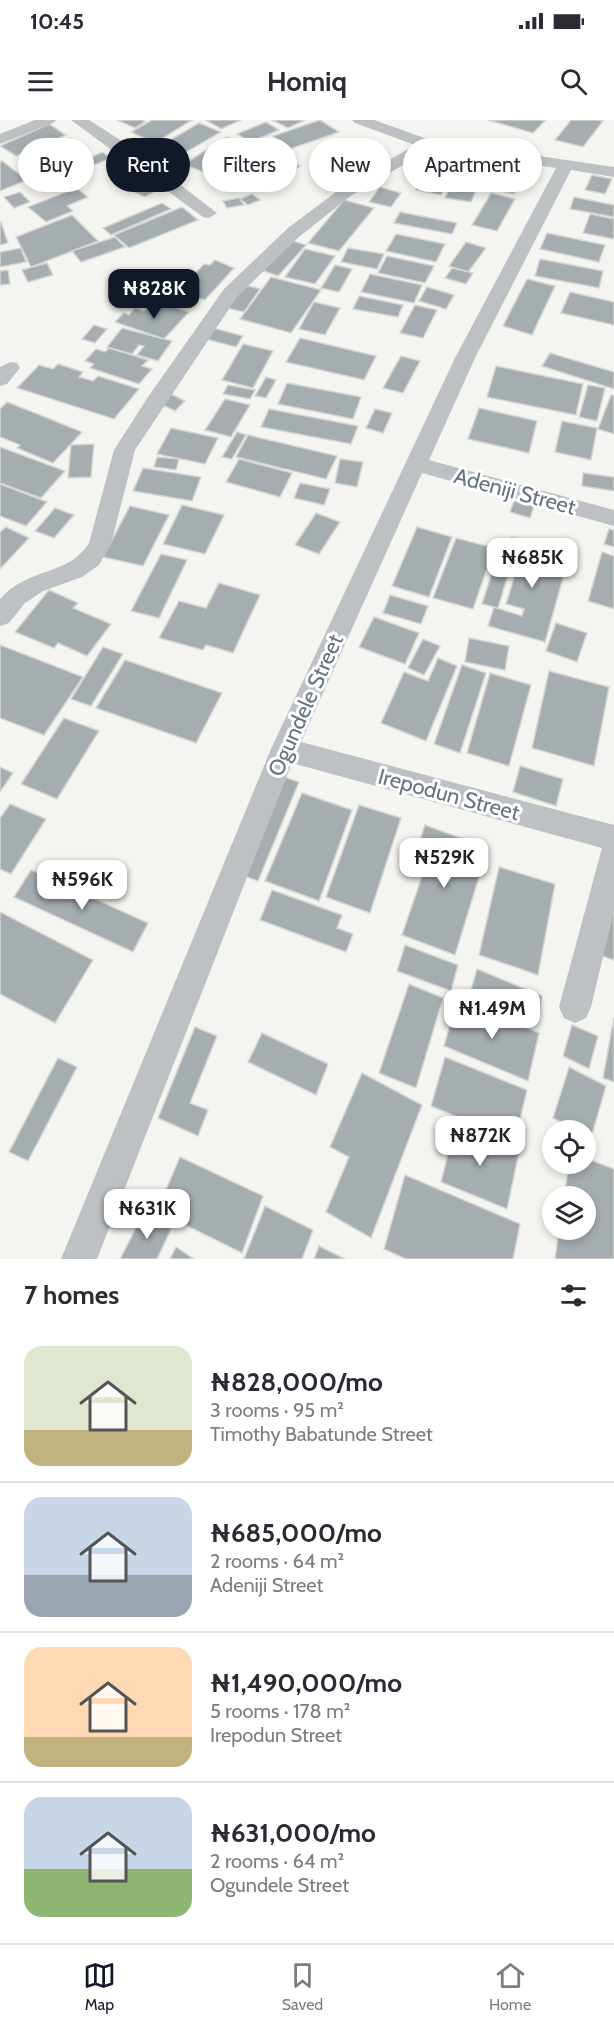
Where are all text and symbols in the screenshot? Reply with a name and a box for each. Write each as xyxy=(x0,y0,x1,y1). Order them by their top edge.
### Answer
text: 10:45 xyxy=(30,8,84,35)
icon: menu xyxy=(24,65,57,98)
text: Homiq xyxy=(267,65,347,98)
icon: search xyxy=(557,65,590,98)
chip: Buy xyxy=(18,138,94,192)
chip: Rent xyxy=(106,138,190,192)
chip: Filters xyxy=(202,138,297,192)
chip: New xyxy=(309,138,391,192)
chip: Apartment xyxy=(403,138,542,192)
pin: ₦828K xyxy=(112,269,196,320)
text: ₦828K xyxy=(122,276,186,300)
street label: Adeniji Street xyxy=(451,462,579,521)
pin: ₦685K xyxy=(490,538,574,589)
text: ₦685K xyxy=(501,545,563,569)
street label: Ogundele Street xyxy=(262,629,349,781)
street label: Irepodun Street xyxy=(375,763,523,826)
pin: ₦529K xyxy=(402,838,486,889)
text: ₦529K xyxy=(413,845,475,869)
pin: ₦596K xyxy=(40,860,124,911)
text: ₦596K xyxy=(51,867,113,891)
pin: ₦1.49M xyxy=(443,989,541,1040)
text: ₦1.49M xyxy=(458,996,526,1020)
pin: ₦872K xyxy=(438,1116,522,1167)
map controls xyxy=(542,1120,596,1240)
button: locate xyxy=(542,1120,596,1174)
text: ₦872K xyxy=(449,1123,511,1147)
button: layers xyxy=(542,1186,596,1240)
pin: ₦631K xyxy=(105,1189,189,1240)
text: ₦631K xyxy=(118,1196,176,1220)
text: 7 homes xyxy=(24,1279,119,1311)
icon: filters xyxy=(557,1279,590,1312)
text: ₦828,000/mo xyxy=(210,1366,383,1398)
icon: home xyxy=(72,1370,144,1442)
text: 3 rooms · 95 m² xyxy=(210,1398,344,1422)
text: Timothy Babatunde Street xyxy=(210,1422,433,1446)
text: ₦685,000/mo xyxy=(210,1517,382,1549)
icon: home xyxy=(72,1521,144,1593)
text: 2 rooms · 64 m² xyxy=(210,1549,344,1573)
text: Adeniji Street xyxy=(210,1573,323,1597)
text: ₦1,490,000/mo xyxy=(210,1667,402,1699)
icon: home xyxy=(72,1671,144,1743)
text: 5 rooms · 178 m² xyxy=(210,1699,350,1723)
text: Irepodun Street xyxy=(210,1723,342,1747)
text: ₦631,000/mo xyxy=(210,1817,376,1849)
icon: home xyxy=(72,1821,144,1893)
text: 2 rooms · 64 m² xyxy=(210,1849,344,1873)
text: Ogundele Street xyxy=(210,1873,349,1897)
tab: Map xyxy=(83,1959,116,2014)
tab: Saved xyxy=(282,1959,323,2014)
tab: Home xyxy=(489,1959,531,2014)

